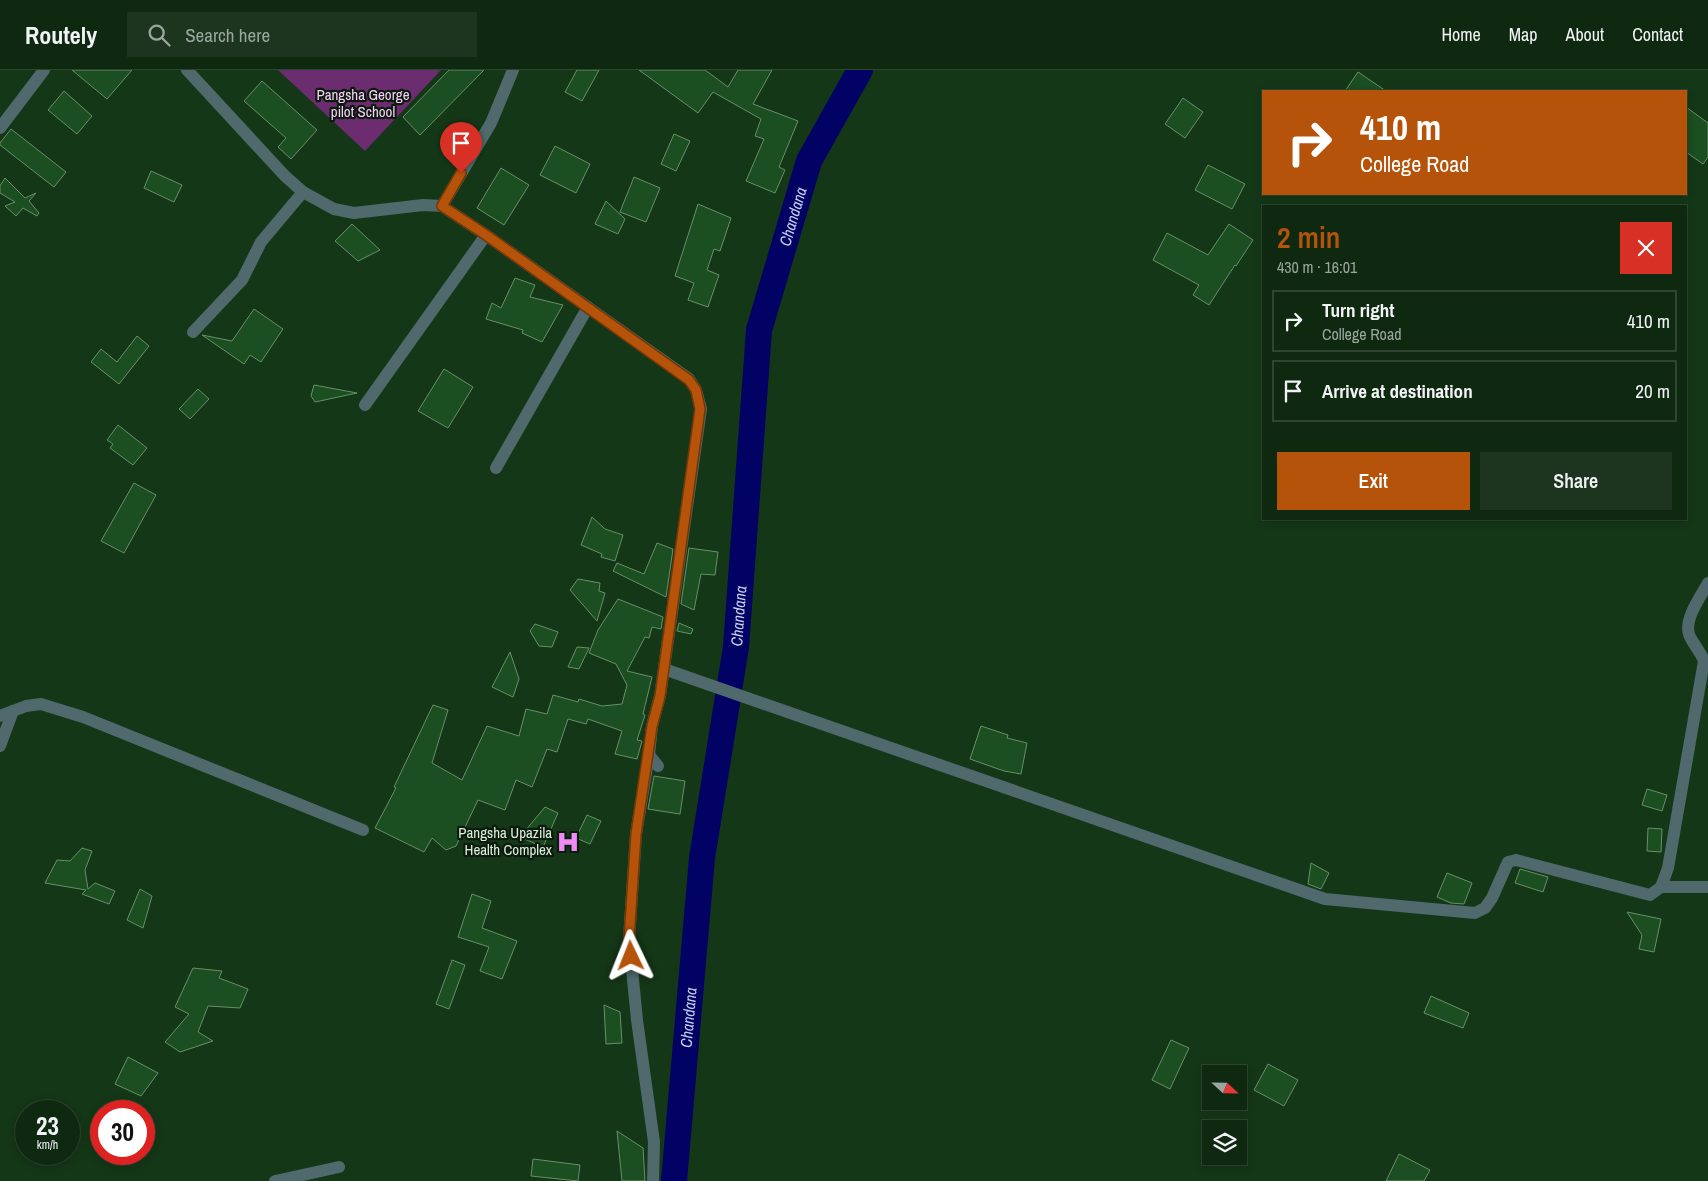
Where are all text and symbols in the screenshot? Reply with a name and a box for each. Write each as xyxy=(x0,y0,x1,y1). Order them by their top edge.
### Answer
search box xyxy=(127,12,477,57)
text: Routely xyxy=(25,19,97,51)
icon: search xyxy=(145,21,173,49)
text: Search here xyxy=(185,22,270,48)
text: Home xyxy=(1441,22,1481,47)
text: Map xyxy=(1509,22,1538,47)
text: About xyxy=(1566,22,1604,47)
text: Contact xyxy=(1632,22,1683,47)
park label: Pangsha George pilot School xyxy=(316,84,410,122)
text: 410 m xyxy=(1360,104,1441,151)
icon: right xyxy=(1277,110,1342,175)
pin xyxy=(440,122,482,173)
icon: arrive xyxy=(447,129,475,157)
text: College Road xyxy=(1360,149,1469,179)
water label: Chandana xyxy=(773,184,812,249)
text: 2 min xyxy=(1277,217,1340,257)
button: close xyxy=(1620,222,1672,274)
text: 430 m · 16:01 xyxy=(1277,256,1357,278)
text: Turn right xyxy=(1322,297,1394,323)
icon: right xyxy=(1279,307,1307,335)
text: 410 m xyxy=(1627,308,1670,334)
text: College Road xyxy=(1322,323,1402,345)
icon: arrive xyxy=(1279,377,1307,405)
text: Arrive at destination xyxy=(1322,378,1473,404)
text: 20 m xyxy=(1635,378,1670,404)
button: Exit xyxy=(1277,452,1470,510)
button: Share xyxy=(1480,452,1672,510)
water label: Chandana xyxy=(725,585,751,647)
place label: Pangsha Upazila Health Complex xyxy=(458,822,553,860)
hospital icon: Pangsha Upazila Health Complex xyxy=(555,829,581,855)
position arrow xyxy=(604,929,656,981)
water label: Chandana xyxy=(675,986,702,1049)
north arrow xyxy=(1202,1065,1248,1110)
map controls xyxy=(1202,1065,1247,1165)
speed limit sign: 30 xyxy=(90,1100,155,1165)
text: 23 xyxy=(36,1109,59,1143)
button: layers xyxy=(1202,1120,1247,1165)
text: km/h xyxy=(37,1137,58,1153)

